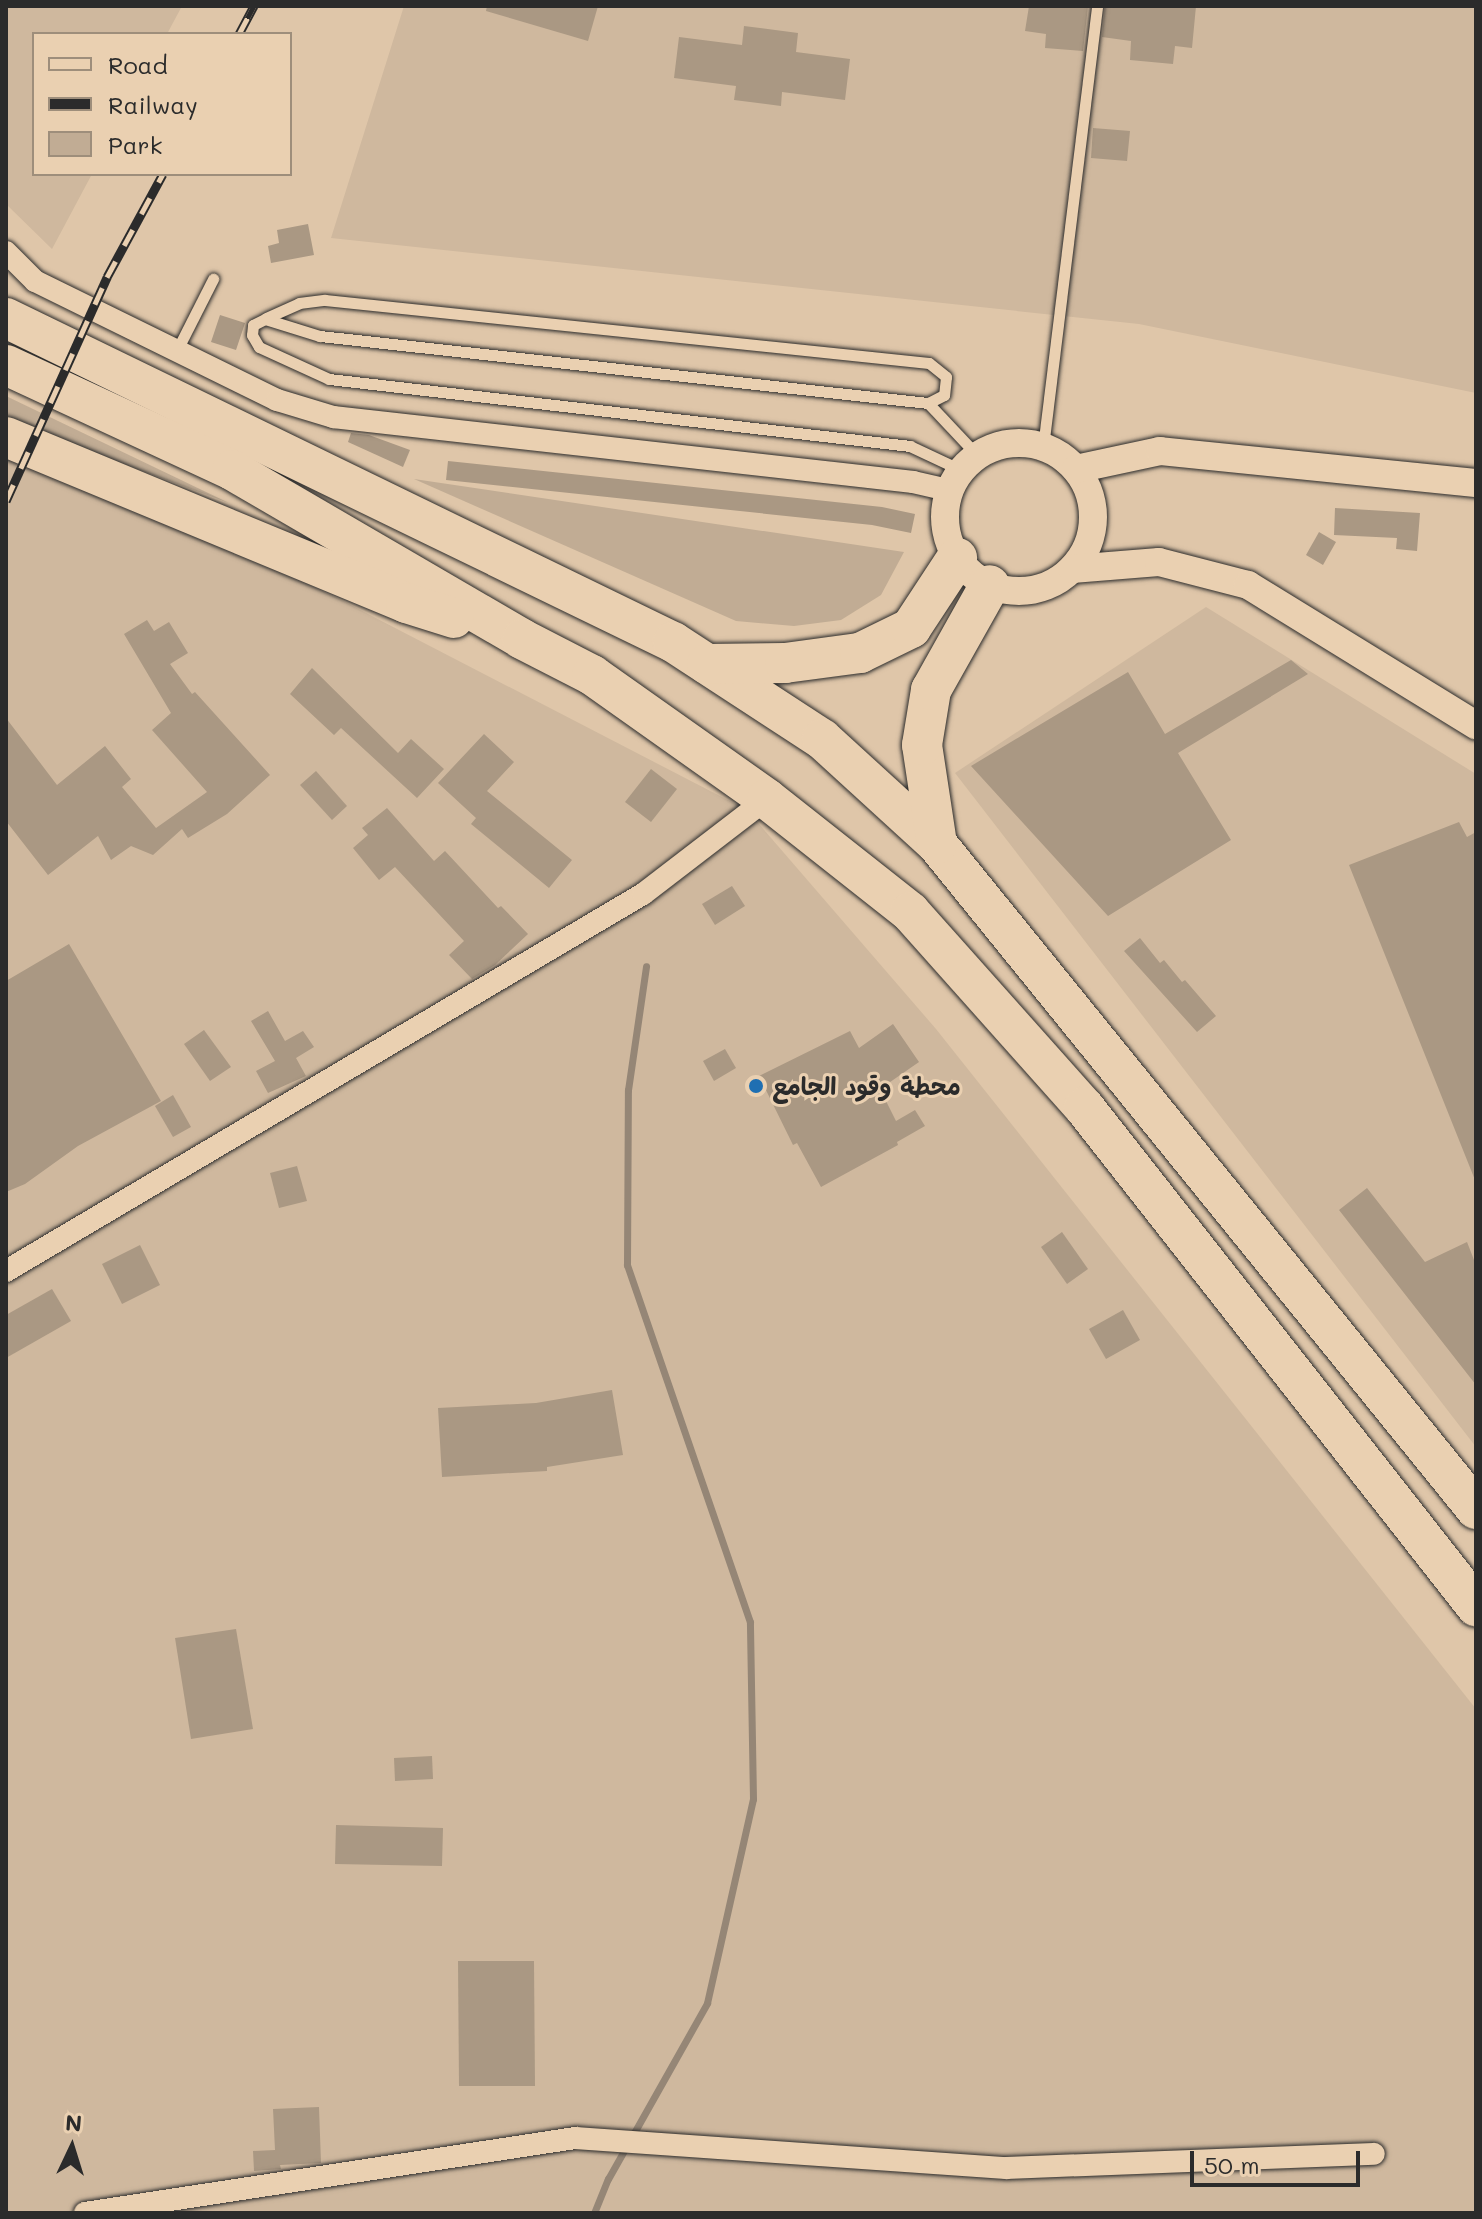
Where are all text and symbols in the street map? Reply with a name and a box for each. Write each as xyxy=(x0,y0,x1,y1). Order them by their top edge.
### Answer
legend xyxy=(32,32,292,176)
text: Road xyxy=(108,49,168,80)
text: Railway xyxy=(108,89,198,120)
text: Park xyxy=(108,129,162,160)
place label: محطة وقود الجامع xyxy=(772,1072,961,1100)
marker: محطة وقود الجامع xyxy=(747,1077,765,1095)
north arrow xyxy=(32,2107,112,2187)
text: N xyxy=(64,2108,83,2138)
scale bar xyxy=(1194,2135,1364,2185)
text: 50 m xyxy=(1204,2149,1260,2180)

